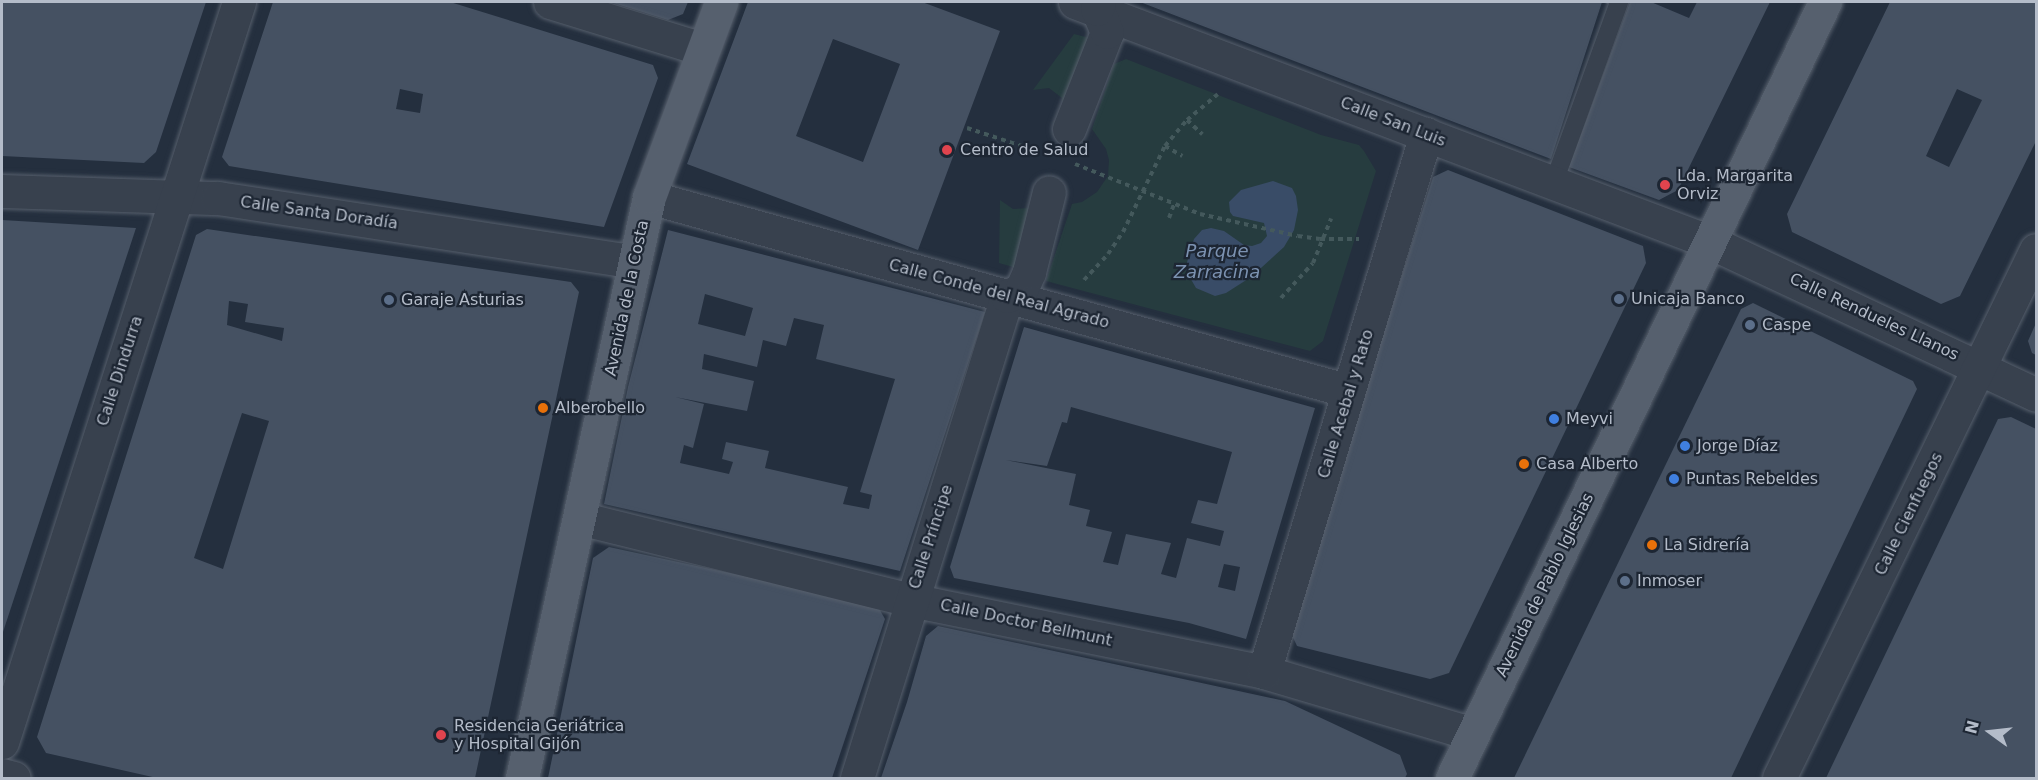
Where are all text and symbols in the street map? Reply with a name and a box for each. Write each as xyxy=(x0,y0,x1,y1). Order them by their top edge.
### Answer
street label: Calle San Luis xyxy=(1337,93,1449,151)
place label: Centro de Salud xyxy=(960,140,1088,160)
marker: Centro de Salud xyxy=(938,141,956,159)
place label: Lda. Margarita Orviz xyxy=(1677,166,1793,204)
marker: Lda. Margarita Orviz xyxy=(1658,178,1672,192)
street label: Calle Santa Doradía xyxy=(239,192,399,234)
street label: Avenida de la Costa xyxy=(601,218,653,378)
water label: Parque Zarracina xyxy=(1174,241,1260,284)
street label: Calle Conde del Real Agrado xyxy=(887,255,1111,333)
street label: Calle Rendueles Llanos xyxy=(1786,269,1962,365)
place label: Unicaja Banco xyxy=(1631,289,1745,309)
place label: Garaje Asturias xyxy=(401,290,524,310)
marker: Unicaja Banco xyxy=(1612,292,1626,306)
marker: Garaje Asturias xyxy=(382,293,396,307)
street label: Calle Dindurra xyxy=(93,314,147,428)
place label: Caspe xyxy=(1762,315,1811,335)
marker: Caspe xyxy=(1743,318,1757,332)
street label: Calle Acebal y Rato xyxy=(1314,327,1378,481)
place label: Alberobello xyxy=(555,398,645,418)
marker: Alberobello xyxy=(536,401,550,415)
place label: Meyvi xyxy=(1566,409,1613,429)
marker: Meyvi xyxy=(1547,412,1561,426)
place label: Jorge Díaz xyxy=(1697,436,1778,456)
marker: Jorge Díaz xyxy=(1678,439,1692,453)
street label: Calle Cienfuegos xyxy=(1871,449,1947,579)
place label: Casa Alberto xyxy=(1536,454,1638,474)
marker: Casa Alberto xyxy=(1517,457,1531,471)
place label: Puntas Rebeldes xyxy=(1686,469,1818,489)
marker: Puntas Rebeldes xyxy=(1667,472,1681,486)
street label: Calle Príncipe xyxy=(905,482,957,592)
street label: Avenida de Pablo Iglesias xyxy=(1492,490,1598,680)
place label: La Sidrería xyxy=(1664,535,1749,555)
marker: La Sidrería xyxy=(1645,538,1659,552)
place label: Inmoser xyxy=(1637,571,1702,591)
marker: Inmoser xyxy=(1618,574,1632,588)
street label: Calle Doctor Bellmunt xyxy=(938,595,1114,651)
north arrow xyxy=(1960,702,2020,762)
place label: Residencia Geriátrica y Hospital Gijón xyxy=(454,716,624,754)
text: N xyxy=(1961,718,1983,736)
marker: Residencia Geriátrica y Hospital Gijón xyxy=(432,726,450,744)

